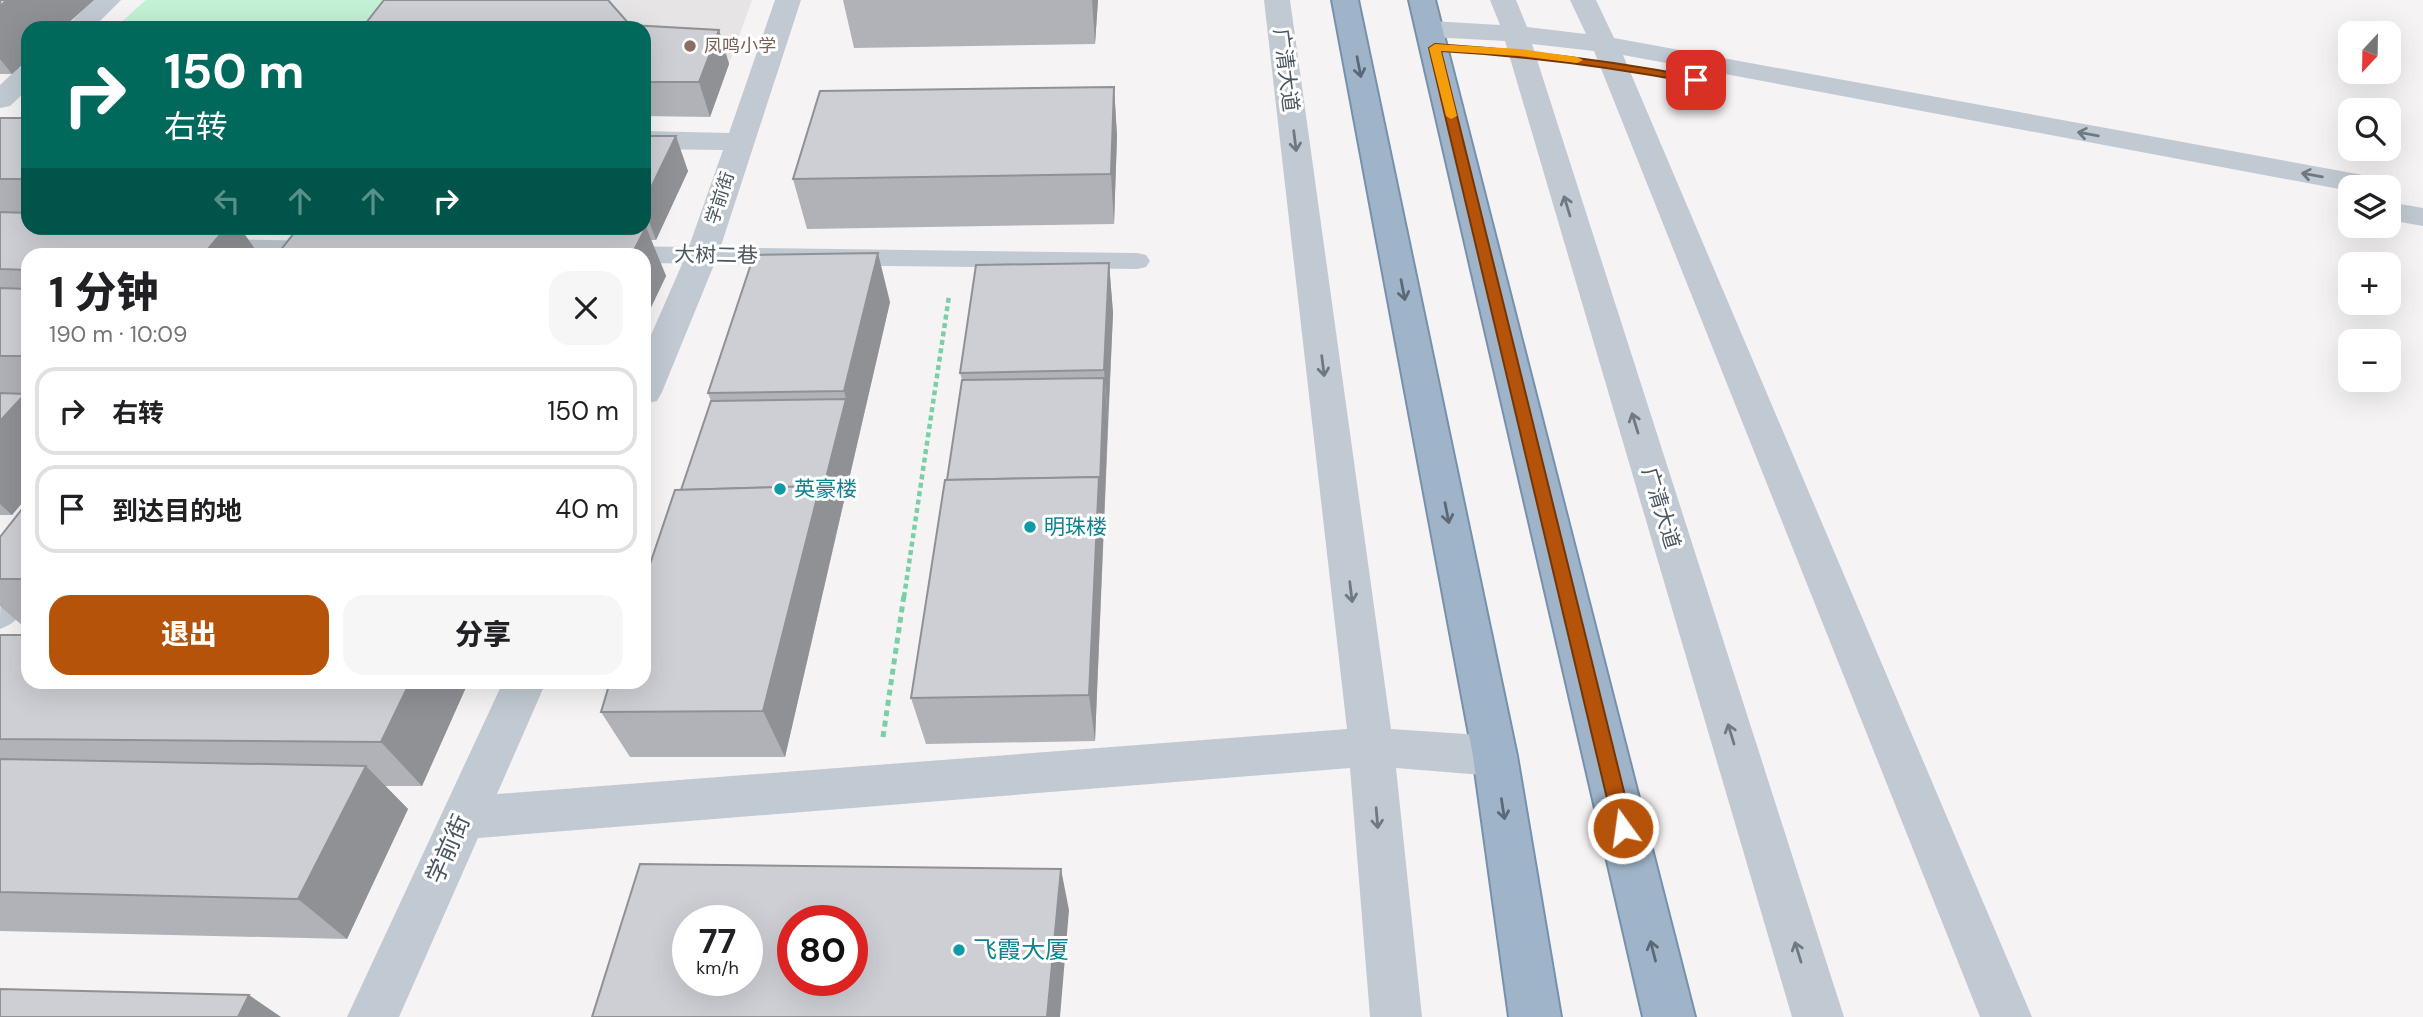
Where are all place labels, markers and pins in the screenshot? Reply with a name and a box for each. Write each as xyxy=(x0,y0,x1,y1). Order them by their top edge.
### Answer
place label: 凤鸣小学 xyxy=(704,34,776,58)
marker: 凤鸣小学 xyxy=(682,38,698,54)
pin xyxy=(1666,50,1726,110)
place label: 英豪楼 xyxy=(794,475,857,503)
marker: 英豪楼 xyxy=(772,481,788,497)
place label: 明珠楼 xyxy=(1044,513,1107,541)
marker: 明珠楼 xyxy=(1022,519,1038,535)
place label: 飞霞大厦 xyxy=(973,934,1069,965)
marker: 飞霞大厦 xyxy=(951,942,967,958)

